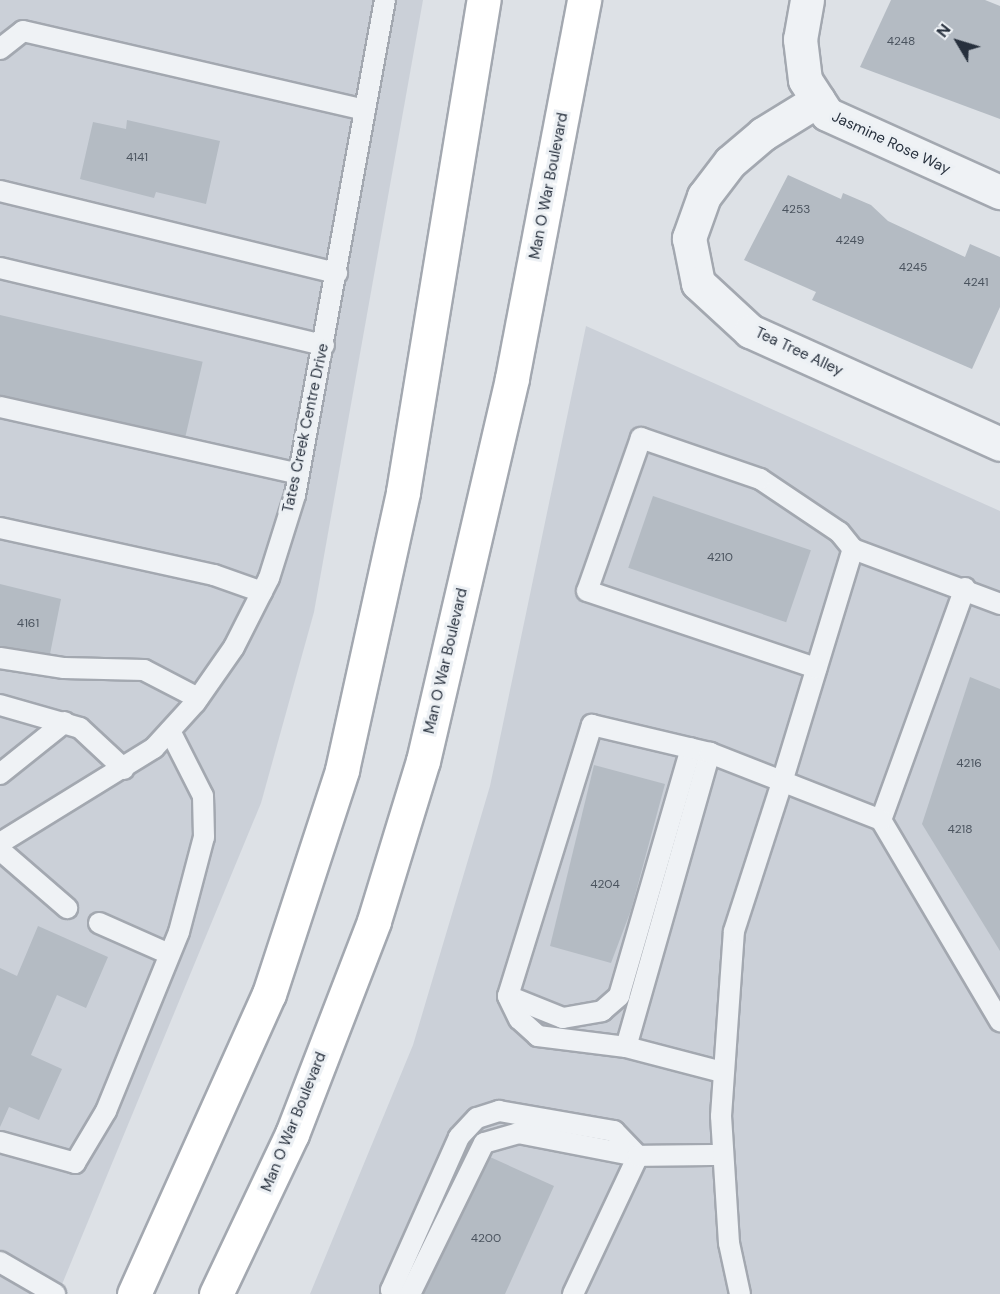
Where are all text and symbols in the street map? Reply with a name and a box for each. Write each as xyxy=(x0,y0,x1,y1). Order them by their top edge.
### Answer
north arrow xyxy=(928,12,988,72)
text: N xyxy=(932,20,955,42)
house number: 4248 xyxy=(887,35,915,49)
street label: Jasmine Rose Way xyxy=(829,108,953,178)
street label: Man O War Boulevard xyxy=(526,111,572,261)
house number: 4141 xyxy=(126,151,148,165)
house number: 4253 xyxy=(782,203,810,217)
house number: 4249 xyxy=(836,234,864,248)
house number: 4245 xyxy=(899,261,927,275)
house number: 4241 xyxy=(963,276,989,290)
street label: Tea Tree Alley xyxy=(752,324,846,380)
street label: Tates Creek Centre Drive xyxy=(279,342,333,514)
house number: 4210 xyxy=(707,551,733,565)
street label: Man O War Boulevard xyxy=(420,586,472,736)
house number: 4161 xyxy=(17,617,39,631)
house number: 4216 xyxy=(956,757,982,771)
house number: 4218 xyxy=(947,823,973,837)
house number: 4204 xyxy=(590,878,620,892)
street label: Man O War Boulevard xyxy=(258,1050,330,1194)
house number: 4200 xyxy=(471,1232,501,1246)

